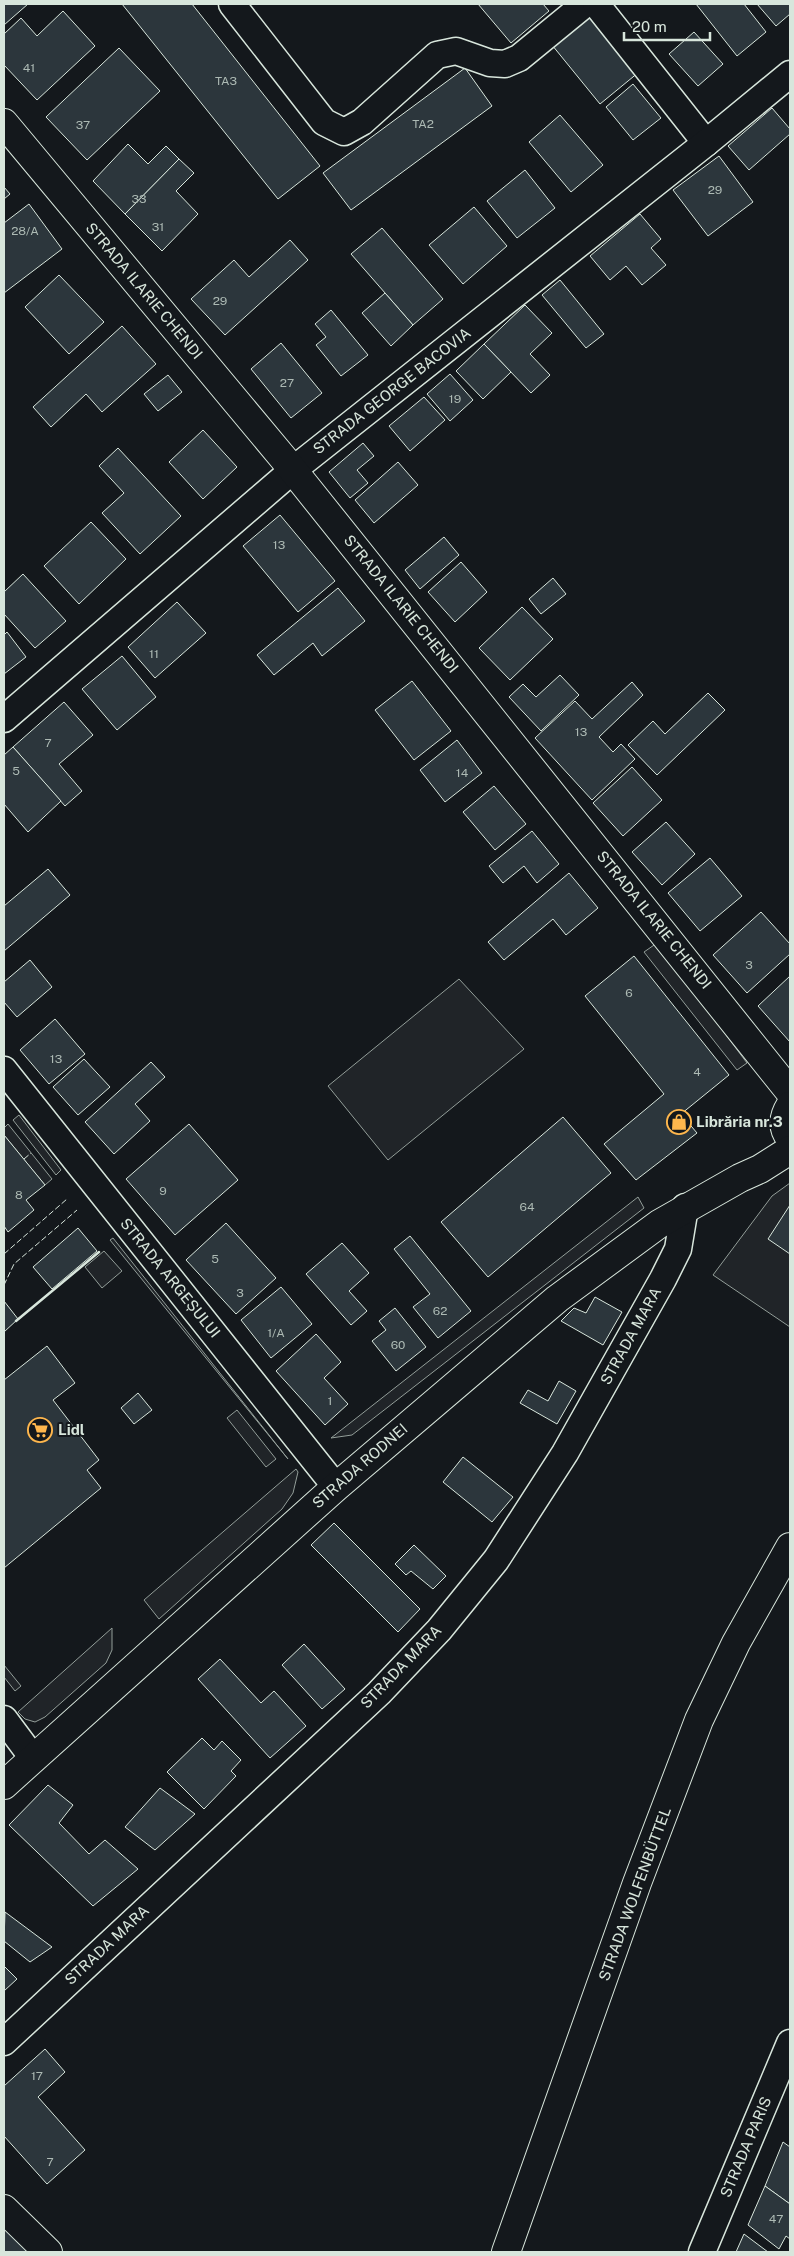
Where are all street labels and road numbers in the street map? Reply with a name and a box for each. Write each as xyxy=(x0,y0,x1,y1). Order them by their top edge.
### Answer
street label: STRADA ILARIE CHENDI xyxy=(83,219,206,362)
street label: STRADA GEORGE BACOVIA xyxy=(310,324,474,457)
street label: STRADA ILARIE CHENDI xyxy=(341,531,462,676)
street label: STRADA ILARIE CHENDI xyxy=(594,847,715,992)
street label: STRADA ARGEȘULUI xyxy=(117,1215,224,1341)
street label: STRADA MARA xyxy=(597,1284,664,1387)
street label: STRADA RODNEI xyxy=(309,1420,411,1511)
street label: STRADA MARA xyxy=(357,1621,445,1712)
street label: STRADA WOLFENBÜTTEL xyxy=(594,1804,674,1983)
street label: STRADA MARA xyxy=(61,1901,152,1988)
street label: STRADA PARIS xyxy=(717,2094,774,2200)

